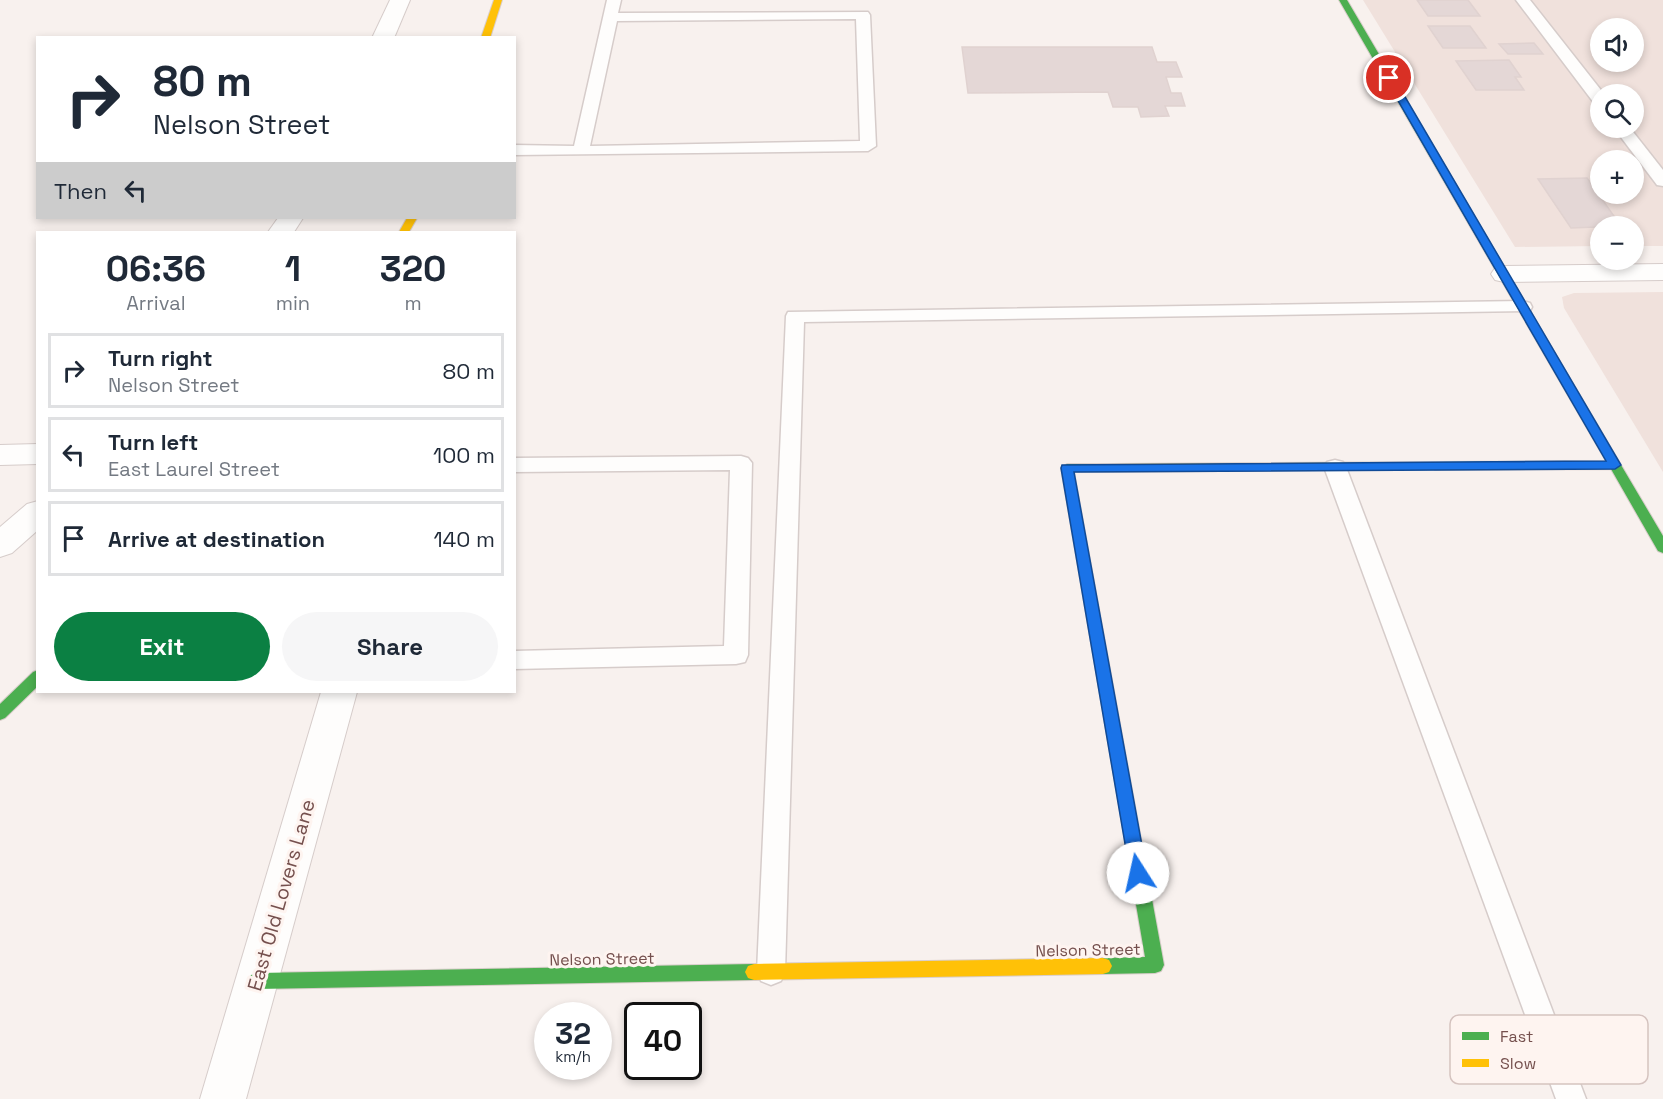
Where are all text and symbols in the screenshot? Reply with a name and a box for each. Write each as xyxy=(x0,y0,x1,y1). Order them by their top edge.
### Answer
map controls xyxy=(1590,18,1644,270)
button: sound xyxy=(1590,18,1644,72)
pin xyxy=(1363,52,1414,103)
text: 80 m xyxy=(153,55,252,108)
icon: right xyxy=(54,60,132,138)
icon: arrive xyxy=(1372,61,1405,94)
button: search xyxy=(1590,84,1644,138)
text: Nelson Street xyxy=(153,107,330,142)
button: + xyxy=(1590,150,1644,204)
icon: left xyxy=(119,174,152,207)
text: Then xyxy=(54,177,107,205)
button: − xyxy=(1590,216,1644,270)
text: 06:36 xyxy=(106,246,206,292)
text: 1 xyxy=(285,246,301,292)
text: 320 xyxy=(380,246,446,292)
text: Arrival xyxy=(126,290,186,316)
text: min xyxy=(276,290,310,316)
text: m xyxy=(404,290,422,316)
text: Turn right xyxy=(108,344,213,372)
icon: right xyxy=(57,354,90,387)
text: 80 m xyxy=(443,357,495,385)
text: Nelson Street xyxy=(108,372,239,398)
text: Turn left xyxy=(108,428,198,456)
icon: left xyxy=(57,438,90,471)
text: 100 m xyxy=(433,441,495,469)
text: East Laurel Street xyxy=(108,456,280,482)
icon: arrive xyxy=(57,522,90,555)
text: Arrive at destination xyxy=(108,525,325,553)
text: 140 m xyxy=(433,525,495,553)
button: Exit xyxy=(54,612,270,681)
button: Share xyxy=(282,612,498,681)
street label: East Old Lovers Lane xyxy=(241,796,321,994)
position arrow xyxy=(1106,841,1170,905)
street label: Nelson Street xyxy=(1035,939,1141,961)
street label: Nelson Street xyxy=(549,948,655,970)
speed limit sign: 40 xyxy=(624,1002,702,1080)
text: 32 xyxy=(555,1014,591,1053)
legend xyxy=(1450,1015,1648,1084)
text: Fast xyxy=(1500,1026,1533,1047)
text: km/h xyxy=(555,1047,591,1066)
text: Slow xyxy=(1500,1053,1536,1074)

